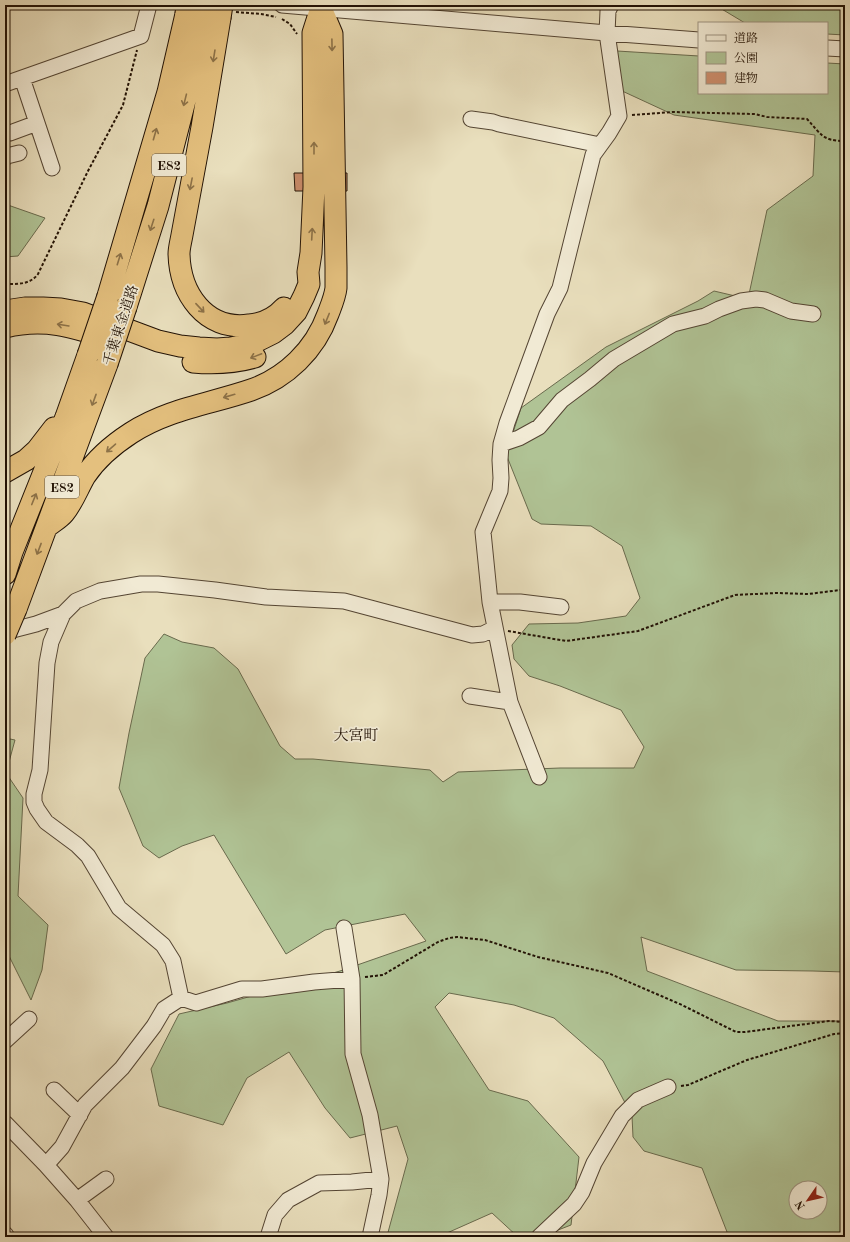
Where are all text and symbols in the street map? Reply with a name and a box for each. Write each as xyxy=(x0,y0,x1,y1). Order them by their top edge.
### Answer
legend xyxy=(698,22,828,94)
text: 道路 xyxy=(734,31,758,45)
one-way arrow xyxy=(328,38,336,51)
one-way arrow xyxy=(210,49,218,62)
text: 公園 xyxy=(734,52,758,65)
text: 建物 xyxy=(734,71,758,85)
one-way arrow xyxy=(181,93,189,106)
one-way arrow xyxy=(152,128,160,141)
one-way arrow xyxy=(310,142,317,155)
road number: E82 xyxy=(152,154,186,176)
one-way arrow xyxy=(187,178,195,191)
one-way arrow xyxy=(148,219,156,231)
one-way arrow xyxy=(308,228,315,241)
one-way arrow xyxy=(116,253,123,266)
street label: 千葉東金道路 xyxy=(100,283,141,367)
one-way arrow xyxy=(195,303,204,313)
one-way arrow xyxy=(322,312,330,324)
one-way arrow xyxy=(57,321,70,329)
one-way arrow xyxy=(251,352,263,360)
one-way arrow xyxy=(223,393,236,400)
one-way arrow xyxy=(89,394,97,406)
one-way arrow xyxy=(106,443,116,452)
road number: E82 xyxy=(45,476,79,498)
one-way arrow xyxy=(30,493,38,505)
one-way arrow xyxy=(34,542,42,554)
district label: 大宮町 xyxy=(333,727,379,744)
north arrow xyxy=(788,1180,828,1220)
text: N xyxy=(794,1198,808,1211)

